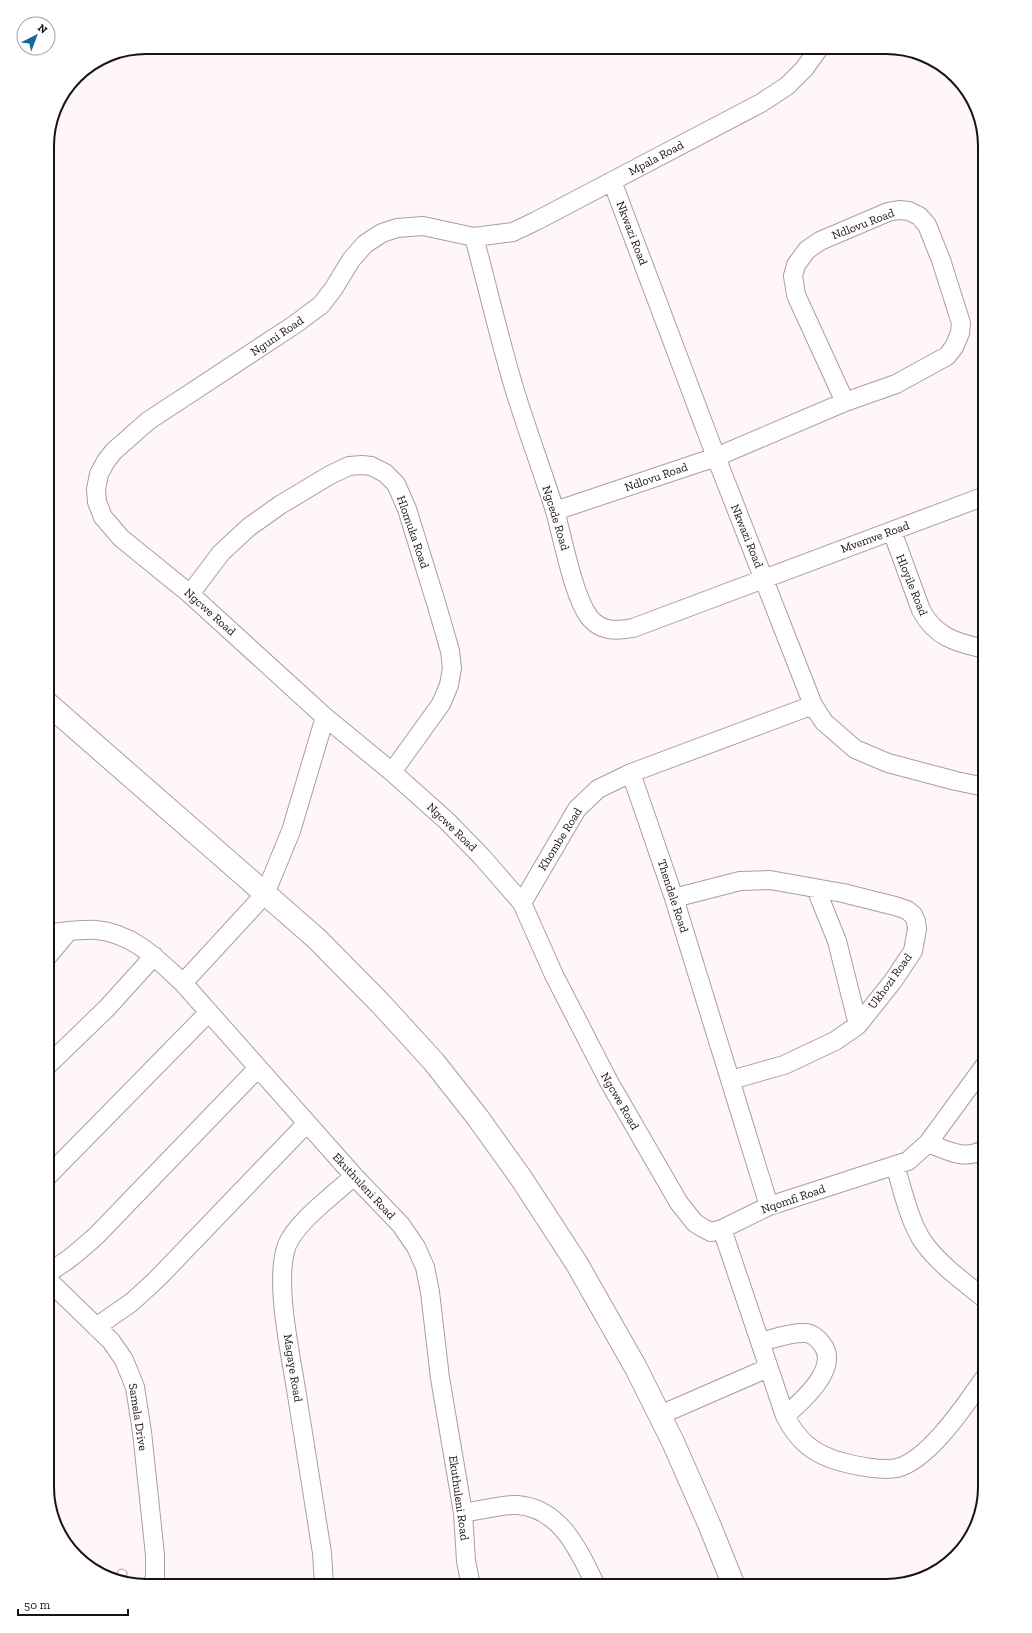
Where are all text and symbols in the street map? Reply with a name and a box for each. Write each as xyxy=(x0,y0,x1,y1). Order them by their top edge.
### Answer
north arrow xyxy=(16,16,56,56)
text: N xyxy=(35,21,50,37)
street label: Mpala Road xyxy=(626,137,686,178)
street label: Nkwazi Road xyxy=(613,199,651,267)
street label: Ndlovu Road xyxy=(830,206,897,242)
street label: Nguni Road xyxy=(248,313,306,359)
street label: Ndlovu Road xyxy=(623,460,690,494)
street label: Ngcede Road xyxy=(539,484,573,553)
street label: Hlomuka Road xyxy=(394,494,432,571)
street label: Nkwazi Road xyxy=(728,502,766,570)
street label: Mvemve Road xyxy=(839,518,912,556)
street label: Hloyile Road xyxy=(893,552,931,618)
street label: Ngcwe Road xyxy=(182,585,239,639)
street label: Ngcwe Road xyxy=(424,800,480,855)
street label: Khombe Road xyxy=(535,805,585,873)
street label: Thendele Road xyxy=(655,858,692,935)
street label: Ukhozi Road xyxy=(865,950,915,1011)
street label: Ngcwe Road xyxy=(598,1070,642,1133)
street label: Ekuthuleni Road xyxy=(330,1150,399,1222)
street label: Nqomfi Road xyxy=(759,1181,827,1217)
street label: Magaye Road xyxy=(281,1333,305,1403)
street label: Samela Drive xyxy=(126,1382,150,1452)
street label: Ekuthuleni Road xyxy=(446,1455,472,1542)
scale bar xyxy=(18,1591,128,1617)
text: 50 m xyxy=(24,1598,51,1612)

